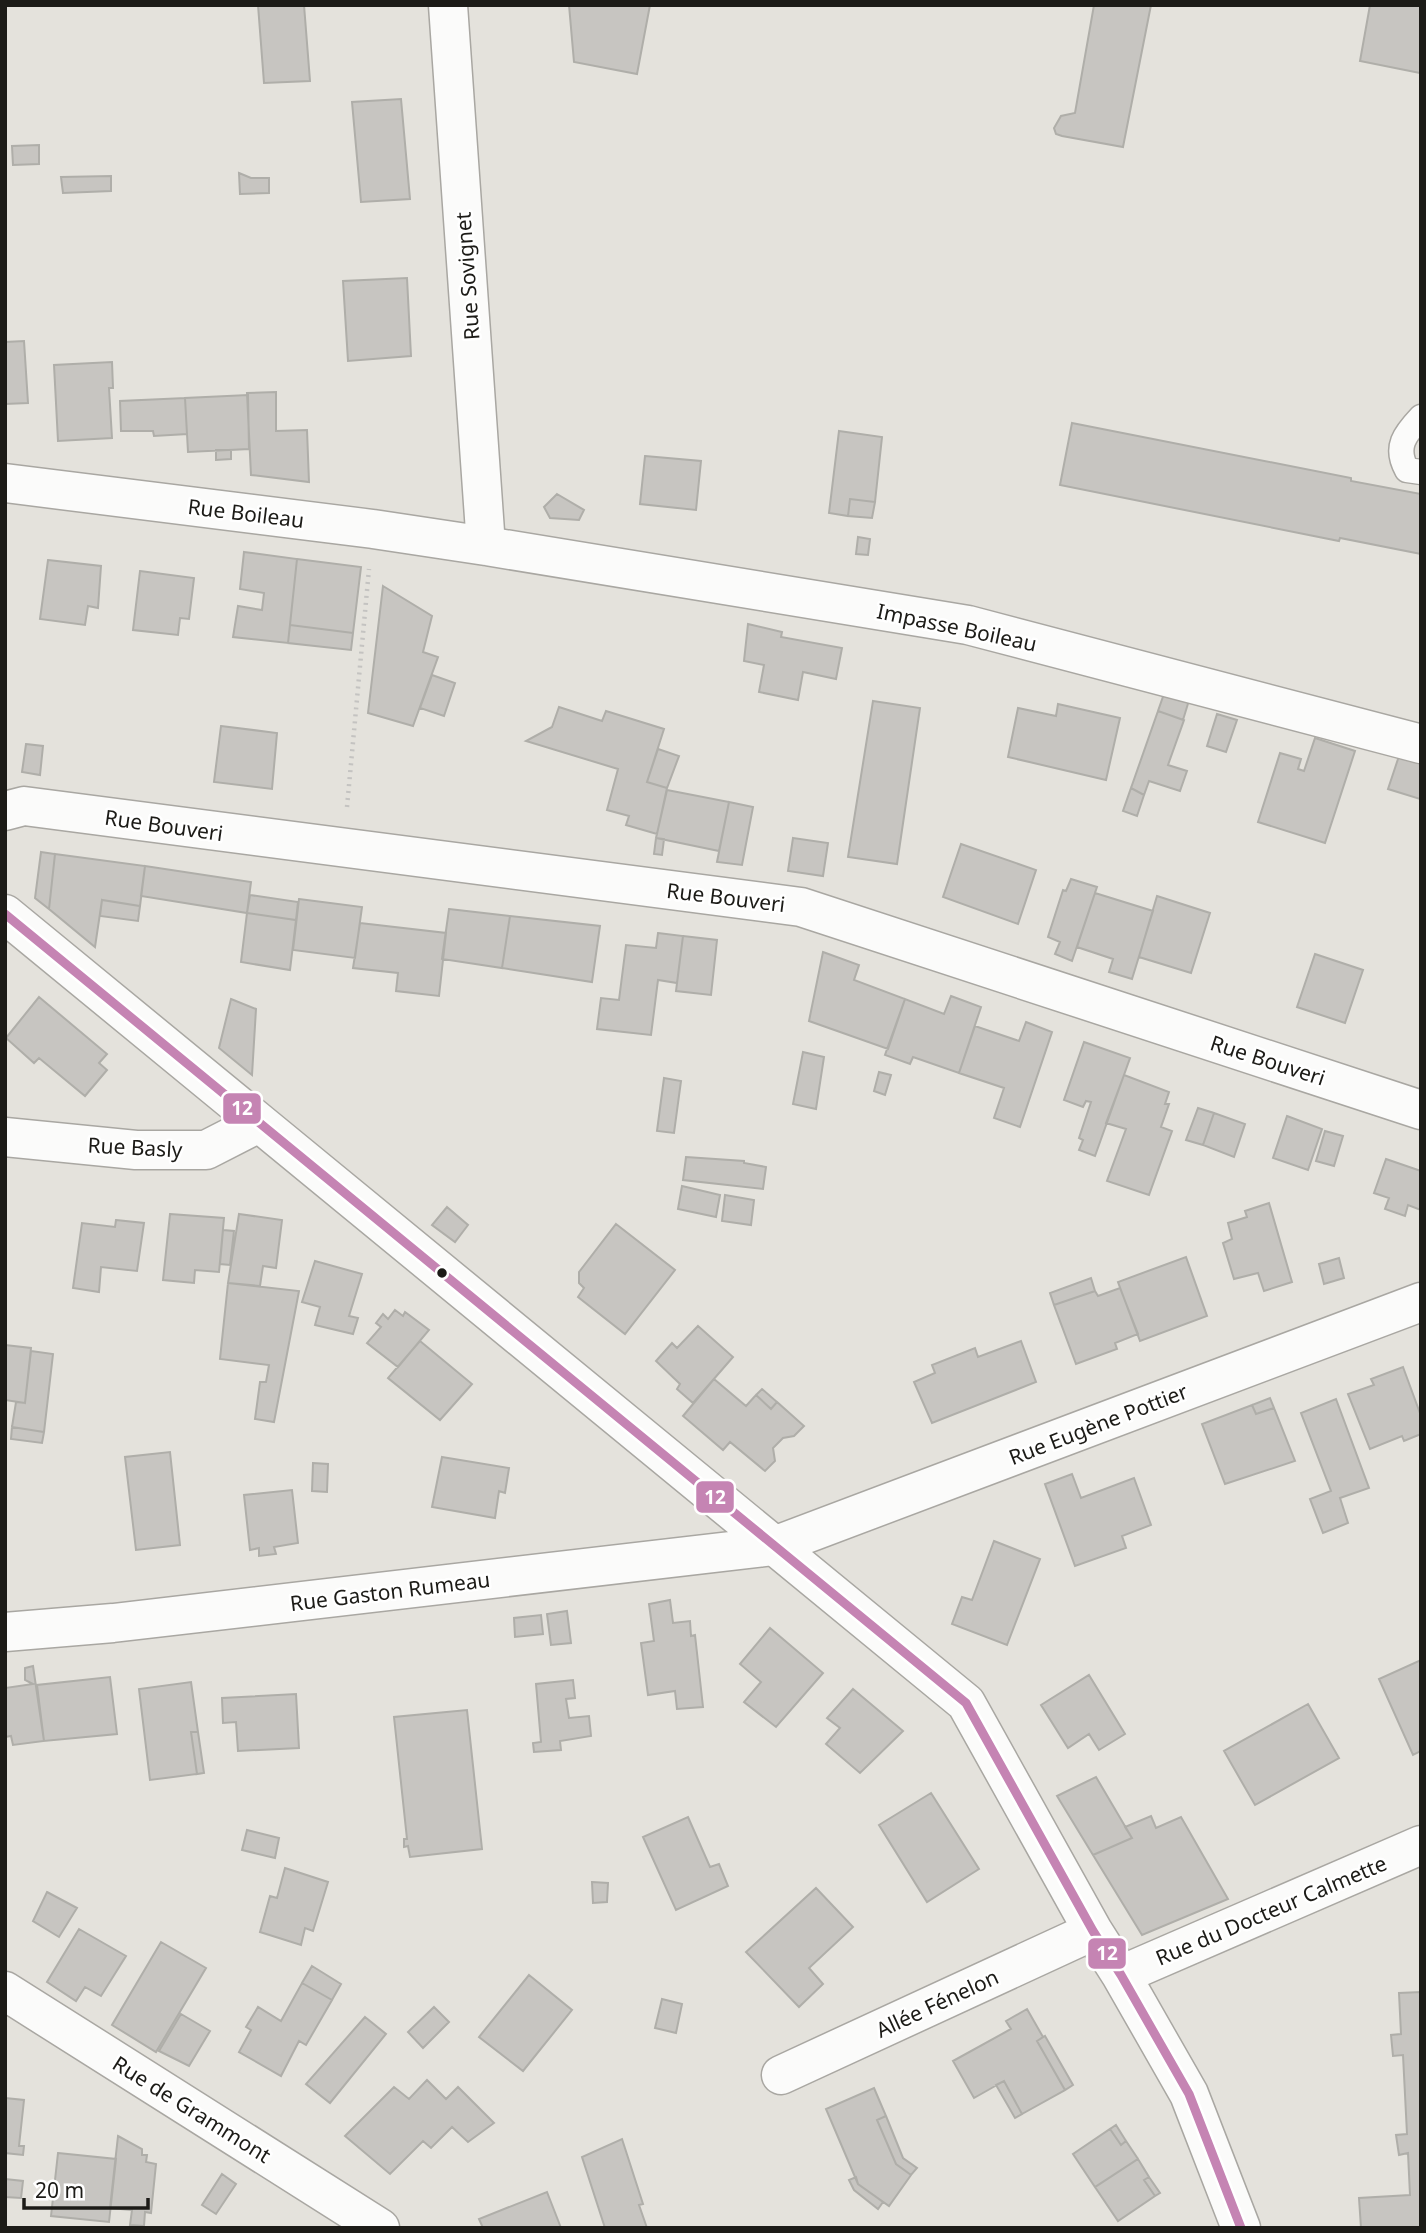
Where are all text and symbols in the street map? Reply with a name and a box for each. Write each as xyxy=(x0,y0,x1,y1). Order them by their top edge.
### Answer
street label: Rue Sovignet xyxy=(449,210,485,341)
street label: Rue Boileau xyxy=(186,492,306,534)
street label: Impasse Boileau xyxy=(875,596,1039,658)
street label: Rue Bouveri xyxy=(103,803,225,847)
street label: Rue Bouveri xyxy=(665,876,787,918)
street label: Rue Bouveri xyxy=(1207,1028,1329,1092)
line badge: 12 xyxy=(222,1092,262,1125)
text: 12 xyxy=(231,1095,253,1121)
street label: Rue Basly xyxy=(87,1131,183,1163)
unlabelled marker xyxy=(435,1266,449,1280)
street label: Rue Eugène Pottier xyxy=(1005,1377,1192,1471)
line badge: 12 xyxy=(695,1480,735,1514)
text: 12 xyxy=(704,1484,726,1510)
street label: Rue Gaston Rumeau xyxy=(288,1565,492,1617)
street label: Rue du Docteur Calmette xyxy=(1151,1849,1391,1971)
line badge: 12 xyxy=(1087,1937,1127,1970)
text: 12 xyxy=(1096,1940,1118,1966)
street label: Allée Fénelon xyxy=(871,1962,1003,2044)
street label: Rue de Grammont xyxy=(108,2049,277,2169)
scale bar xyxy=(24,2166,149,2210)
text: 20 m xyxy=(35,2176,84,2204)

